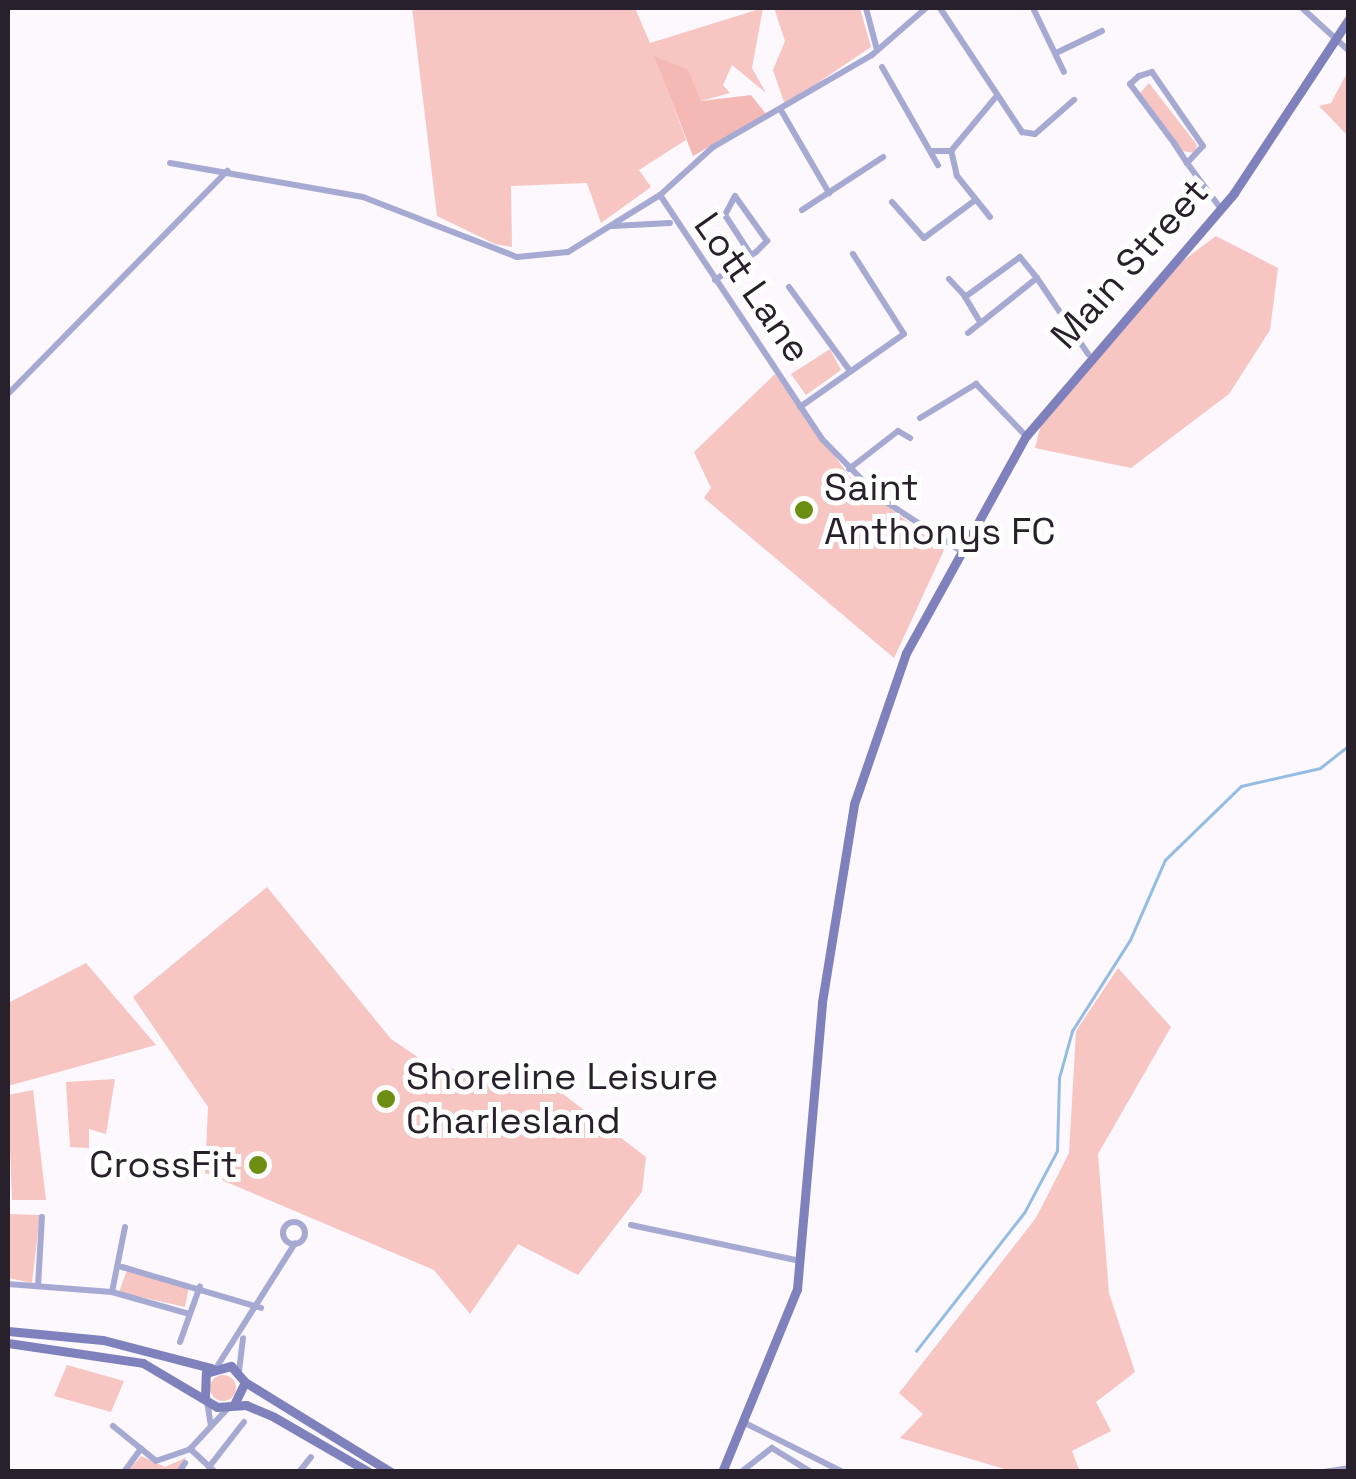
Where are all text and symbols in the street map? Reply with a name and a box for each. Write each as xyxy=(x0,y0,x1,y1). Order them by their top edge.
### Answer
street label: Main Street xyxy=(1042,170,1218,358)
street label: Lott Lane xyxy=(684,204,820,372)
place label: Saint Anthonys FC xyxy=(824,465,1056,554)
marker: Saint Anthonys FC xyxy=(793,499,815,521)
place label: Shoreline Leisure Charlesland xyxy=(406,1054,718,1144)
marker: Shoreline Leisure Charlesland xyxy=(375,1088,397,1110)
place label: CrossFit xyxy=(89,1142,238,1188)
marker: CrossFit xyxy=(247,1154,269,1176)

